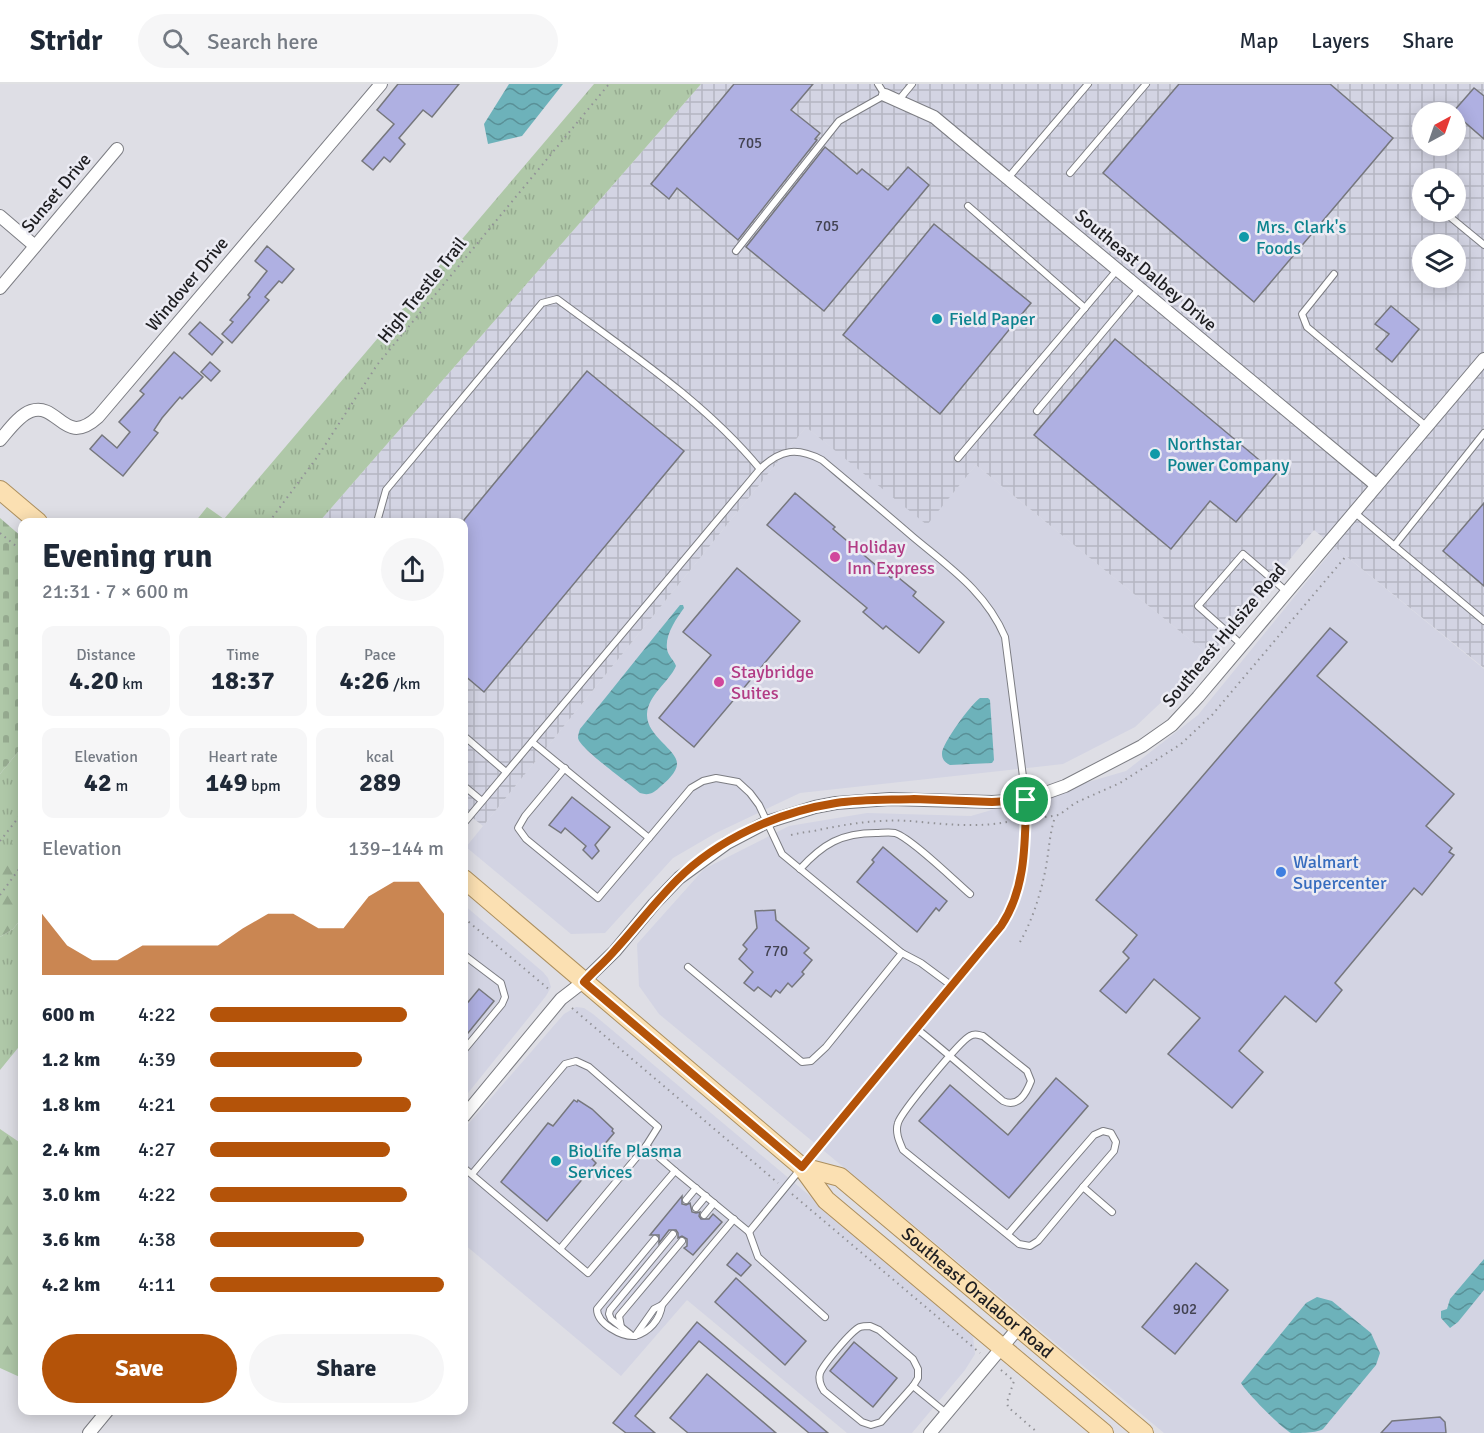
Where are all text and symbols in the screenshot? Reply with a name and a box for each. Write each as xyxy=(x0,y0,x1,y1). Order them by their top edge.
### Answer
search box xyxy=(138,14,558,68)
text: Stridr xyxy=(30,24,102,58)
icon: search xyxy=(159,25,192,58)
text: Search here xyxy=(207,28,318,55)
text: Map xyxy=(1240,28,1278,54)
text: Layers xyxy=(1311,28,1369,54)
text: Share xyxy=(1402,28,1454,54)
north arrow xyxy=(1412,102,1466,156)
map controls xyxy=(1412,102,1466,288)
house number: 705 xyxy=(738,134,762,152)
street label: Sunset Drive xyxy=(16,149,96,237)
button: locate xyxy=(1412,168,1466,222)
street label: Southeast Dalbey Drive xyxy=(1071,204,1221,336)
place label: Mrs. Clark's Foods xyxy=(1256,216,1346,259)
house number: 705 xyxy=(815,217,839,235)
marker: Mrs. Clark's Foods xyxy=(1237,230,1251,244)
street label: Windover Drive xyxy=(141,232,233,336)
street label: High Trestle Trail xyxy=(373,233,471,347)
button: layers xyxy=(1412,234,1466,288)
place label: Field Paper xyxy=(949,308,1035,330)
marker: Field Paper xyxy=(930,312,944,326)
place label: Northstar Power Company xyxy=(1167,433,1290,476)
marker: Northstar Power Company xyxy=(1148,447,1162,461)
text: Evening run xyxy=(42,536,212,577)
place label: Holiday Inn Express xyxy=(847,536,935,579)
button: share xyxy=(381,538,444,601)
marker: Holiday Inn Express xyxy=(828,550,842,564)
street label: Southeast Hulsize Road xyxy=(1157,559,1291,711)
text: 21:31 · 7 × 600 m xyxy=(42,579,189,604)
text: Distance xyxy=(76,645,136,665)
text: Time xyxy=(227,645,259,665)
text: Pace xyxy=(364,645,396,665)
place label: Staybridge Suites xyxy=(731,661,814,704)
text: 4.20 xyxy=(69,665,119,697)
text: 18:37 xyxy=(211,665,275,697)
text: 4:26 xyxy=(340,665,389,697)
text: km xyxy=(119,674,143,694)
text: /km xyxy=(389,674,420,694)
marker: Staybridge Suites xyxy=(712,675,726,689)
text: Elevation xyxy=(74,747,138,767)
text: Heart rate xyxy=(208,747,278,767)
text: kcal xyxy=(366,747,394,767)
text: 42 xyxy=(84,767,112,799)
text: 149 xyxy=(205,767,247,799)
text: 289 xyxy=(359,767,401,799)
pin xyxy=(1000,774,1051,825)
text: m xyxy=(112,776,128,796)
text: bpm xyxy=(247,776,281,796)
icon: arrive xyxy=(1009,783,1042,816)
text: Elevation xyxy=(42,836,122,861)
text: 139–144 m xyxy=(348,836,444,861)
place label: Walmart Supercenter xyxy=(1293,851,1387,894)
marker: Walmart Supercenter xyxy=(1274,865,1288,879)
house number: 770 xyxy=(764,942,788,960)
text: 600 m xyxy=(42,1002,95,1027)
text: 4:22 xyxy=(138,1002,176,1027)
text: 1.2 km xyxy=(42,1047,100,1072)
text: 4:39 xyxy=(138,1047,176,1072)
text: 1.8 km xyxy=(42,1092,100,1117)
text: 4:21 xyxy=(138,1092,176,1117)
text: 2.4 km xyxy=(42,1137,100,1162)
text: 4:27 xyxy=(138,1137,176,1162)
place label: BioLife Plasma Services xyxy=(568,1140,682,1183)
marker: BioLife Plasma Services xyxy=(549,1154,563,1168)
text: 3.0 km xyxy=(42,1182,100,1207)
text: 4:22 xyxy=(138,1182,176,1207)
street label: Southeast Oralabor Road xyxy=(897,1223,1058,1363)
text: 3.6 km xyxy=(42,1227,100,1252)
text: 4:38 xyxy=(138,1227,176,1252)
text: 4.2 km xyxy=(42,1272,100,1297)
text: 4:11 xyxy=(138,1272,176,1297)
house number: 902 xyxy=(1173,1300,1197,1318)
button: Save xyxy=(42,1334,237,1403)
button: Share xyxy=(249,1334,444,1403)

